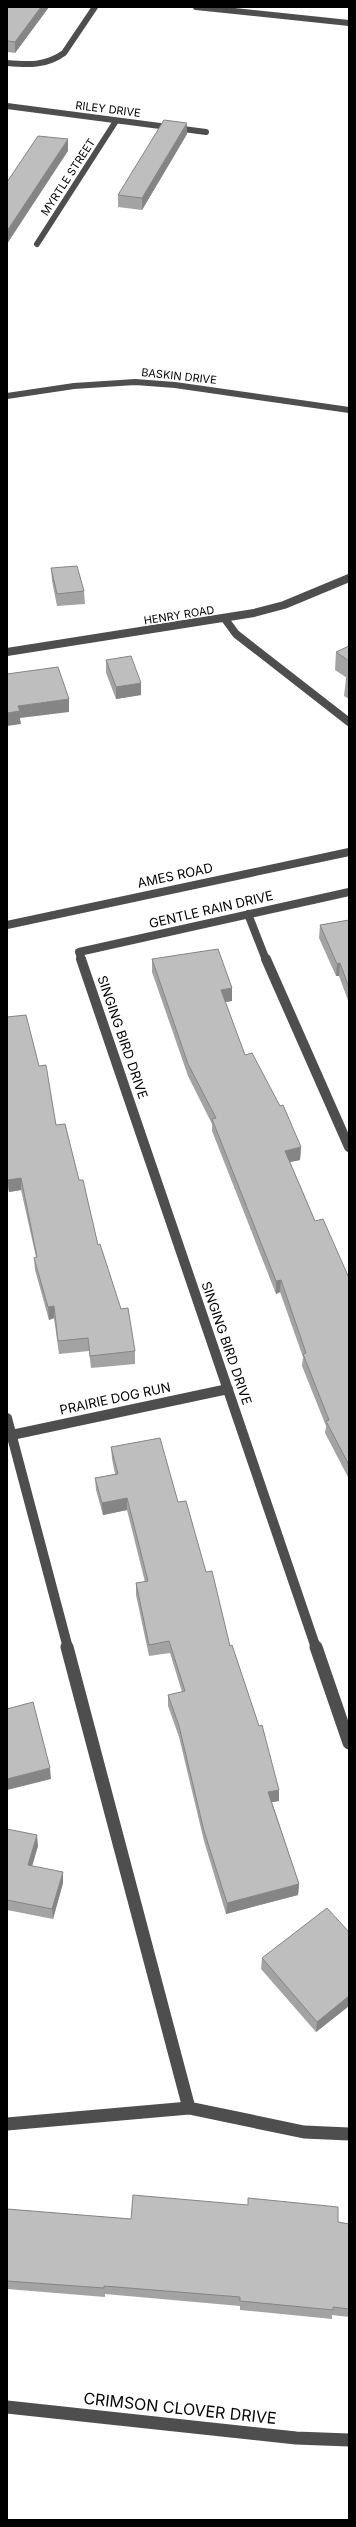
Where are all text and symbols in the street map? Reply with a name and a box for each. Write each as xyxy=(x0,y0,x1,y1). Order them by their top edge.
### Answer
street label: RILEY DRIVE xyxy=(75,98,141,120)
street label: MYRTLE STREET xyxy=(38,136,98,218)
street label: BASKIN DRIVE xyxy=(141,365,217,387)
street label: HENRY ROAD xyxy=(143,603,215,627)
street label: AMES ROAD xyxy=(136,859,214,891)
street label: GENTLE RAIN DRIVE xyxy=(147,887,275,931)
street label: SINGING BIRD DRIVE xyxy=(94,973,152,1101)
street label: SINGING BIRD DRIVE xyxy=(198,1279,256,1407)
street label: PRAIRIE DOG RUN xyxy=(58,1378,172,1418)
street label: CRIMSON CLOVER DRIVE xyxy=(82,2388,278,2428)

